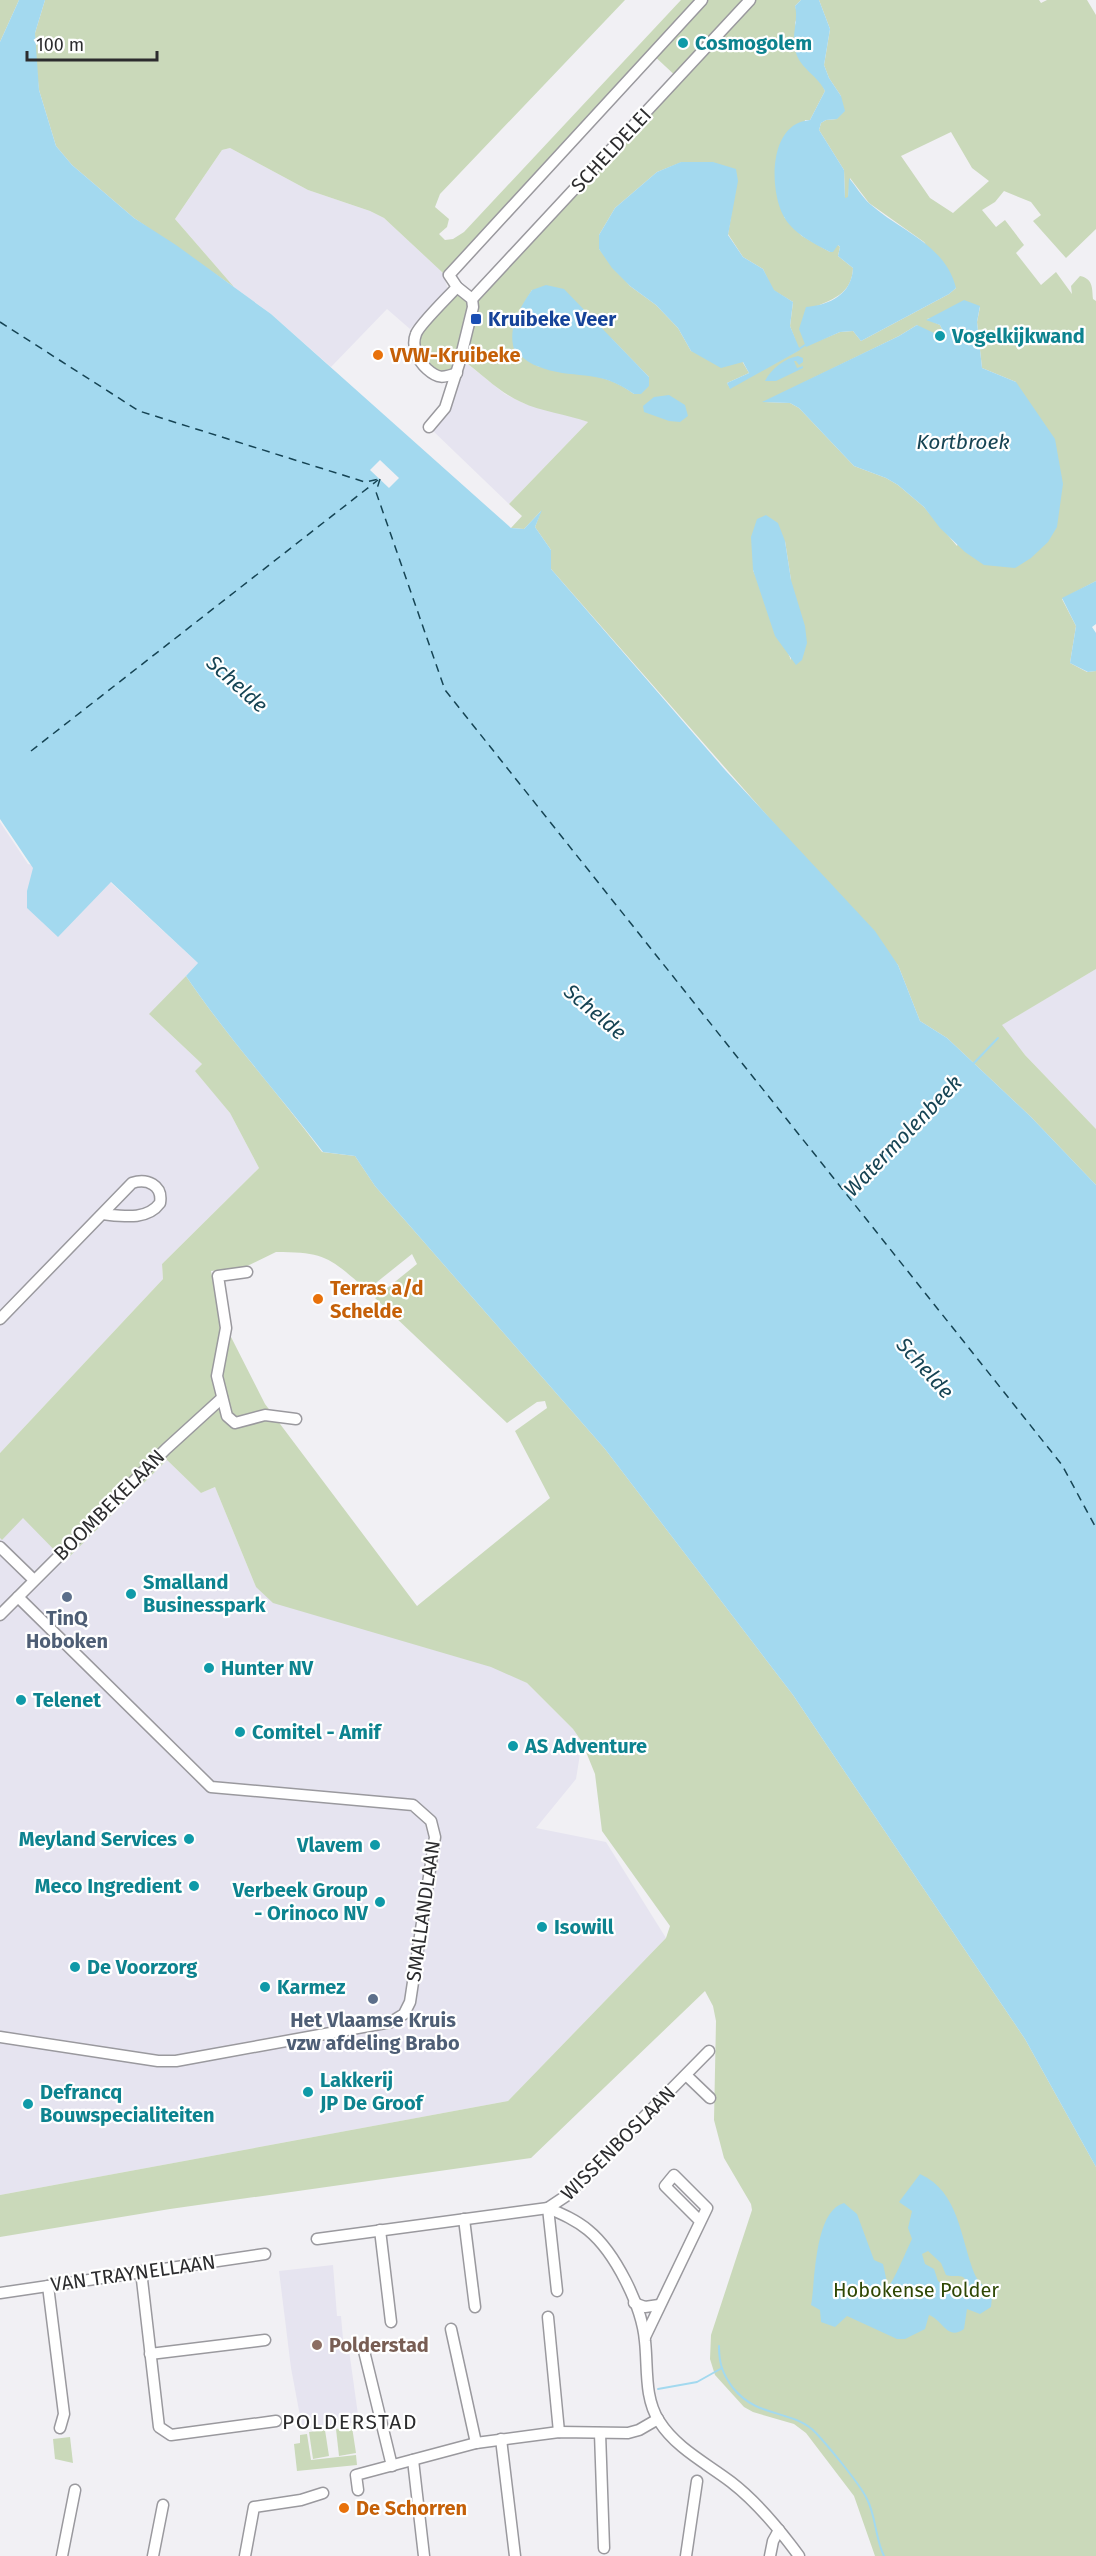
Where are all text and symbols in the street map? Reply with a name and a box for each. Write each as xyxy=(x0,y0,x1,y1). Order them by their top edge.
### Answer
scale bar xyxy=(27,24,158,62)
place label: Cosmogolem xyxy=(695,31,812,55)
text: 100 m xyxy=(36,34,84,56)
marker: Cosmogolem xyxy=(676,36,690,50)
street label: SCHELDELEI xyxy=(566,103,656,197)
place label: Kruibeke Veer xyxy=(488,307,617,331)
marker: Kruibeke Veer xyxy=(469,312,483,326)
place label: Vogelkijkwand xyxy=(951,324,1085,348)
marker: Vogelkijkwand xyxy=(933,329,947,343)
place label: VVW-Kruibeke xyxy=(389,343,520,367)
marker: VVW-Kruibeke xyxy=(371,348,385,362)
water label: Kortbroek xyxy=(916,429,1010,455)
water label: Schelde xyxy=(200,649,273,718)
water label: Schelde xyxy=(558,978,632,1046)
water label: Watermolenbeek xyxy=(838,1070,968,1202)
place label: Terras a/d Schelde xyxy=(330,1276,424,1323)
marker: Terras a/d Schelde xyxy=(311,1292,325,1306)
water label: Schelde xyxy=(890,1331,959,1404)
street label: BOOMBEKELAAN xyxy=(48,1444,170,1566)
place label: Smalland Businesspark xyxy=(143,1570,267,1617)
marker: Smalland Businesspark xyxy=(124,1587,138,1601)
marker: TinQ Hoboken xyxy=(60,1590,74,1604)
place label: TinQ Hoboken xyxy=(26,1606,108,1653)
place label: Hunter NV xyxy=(221,1656,314,1680)
marker: Hunter NV xyxy=(202,1661,216,1675)
place label: Telenet xyxy=(33,1688,101,1712)
marker: Telenet xyxy=(14,1693,28,1707)
place label: Comitel - Amif xyxy=(252,1720,383,1744)
marker: Comitel - Amif xyxy=(233,1725,247,1739)
place label: AS Adventure xyxy=(524,1734,647,1758)
marker: AS Adventure xyxy=(506,1739,520,1753)
place label: Meyland Services xyxy=(19,1827,177,1851)
marker: Meyland Services xyxy=(182,1832,196,1846)
place label: Vlavem xyxy=(296,1833,363,1857)
marker: Vlavem xyxy=(368,1838,382,1852)
street label: SMALLANDLAAN xyxy=(401,1839,445,1983)
place label: Meco Ingredient xyxy=(35,1874,182,1898)
place label: Verbeek Group - Orinoco NV xyxy=(232,1878,369,1925)
marker: Meco Ingredient xyxy=(187,1879,201,1893)
marker: Verbeek Group - Orinoco NV xyxy=(373,1895,387,1909)
place label: Isowill xyxy=(554,1915,614,1939)
marker: Isowill xyxy=(535,1920,549,1934)
place label: De Voorzorg xyxy=(87,1955,198,1979)
marker: De Voorzorg xyxy=(68,1960,82,1974)
place label: Karmez xyxy=(277,1975,345,1999)
marker: Karmez xyxy=(258,1980,272,1994)
marker: Het Vlaamse Kruis vzw afdeling Brabo xyxy=(366,1992,380,2006)
place label: Het Vlaamse Kruis vzw afdeling Brabo xyxy=(285,2008,460,2055)
place label: Lakkerij JP De Groof xyxy=(319,2068,425,2115)
place label: Defrancq Bouwspecialiteiten xyxy=(40,2080,215,2127)
street label: WISSENBOSLAAN xyxy=(556,2081,680,2205)
marker: Lakkerij JP De Groof xyxy=(301,2085,315,2099)
marker: Defrancq Bouwspecialiteiten xyxy=(21,2097,35,2111)
street label: VAN TRAYNELLAAN xyxy=(49,2250,217,2296)
park label: Hobokense Polder xyxy=(833,2278,999,2302)
place label: Polderstad xyxy=(329,2333,429,2357)
marker: Polderstad xyxy=(310,2338,324,2352)
district label: POLDERSTAD xyxy=(282,2409,418,2435)
place label: De Schorren xyxy=(356,2496,467,2520)
marker: De Schorren xyxy=(337,2501,351,2515)

